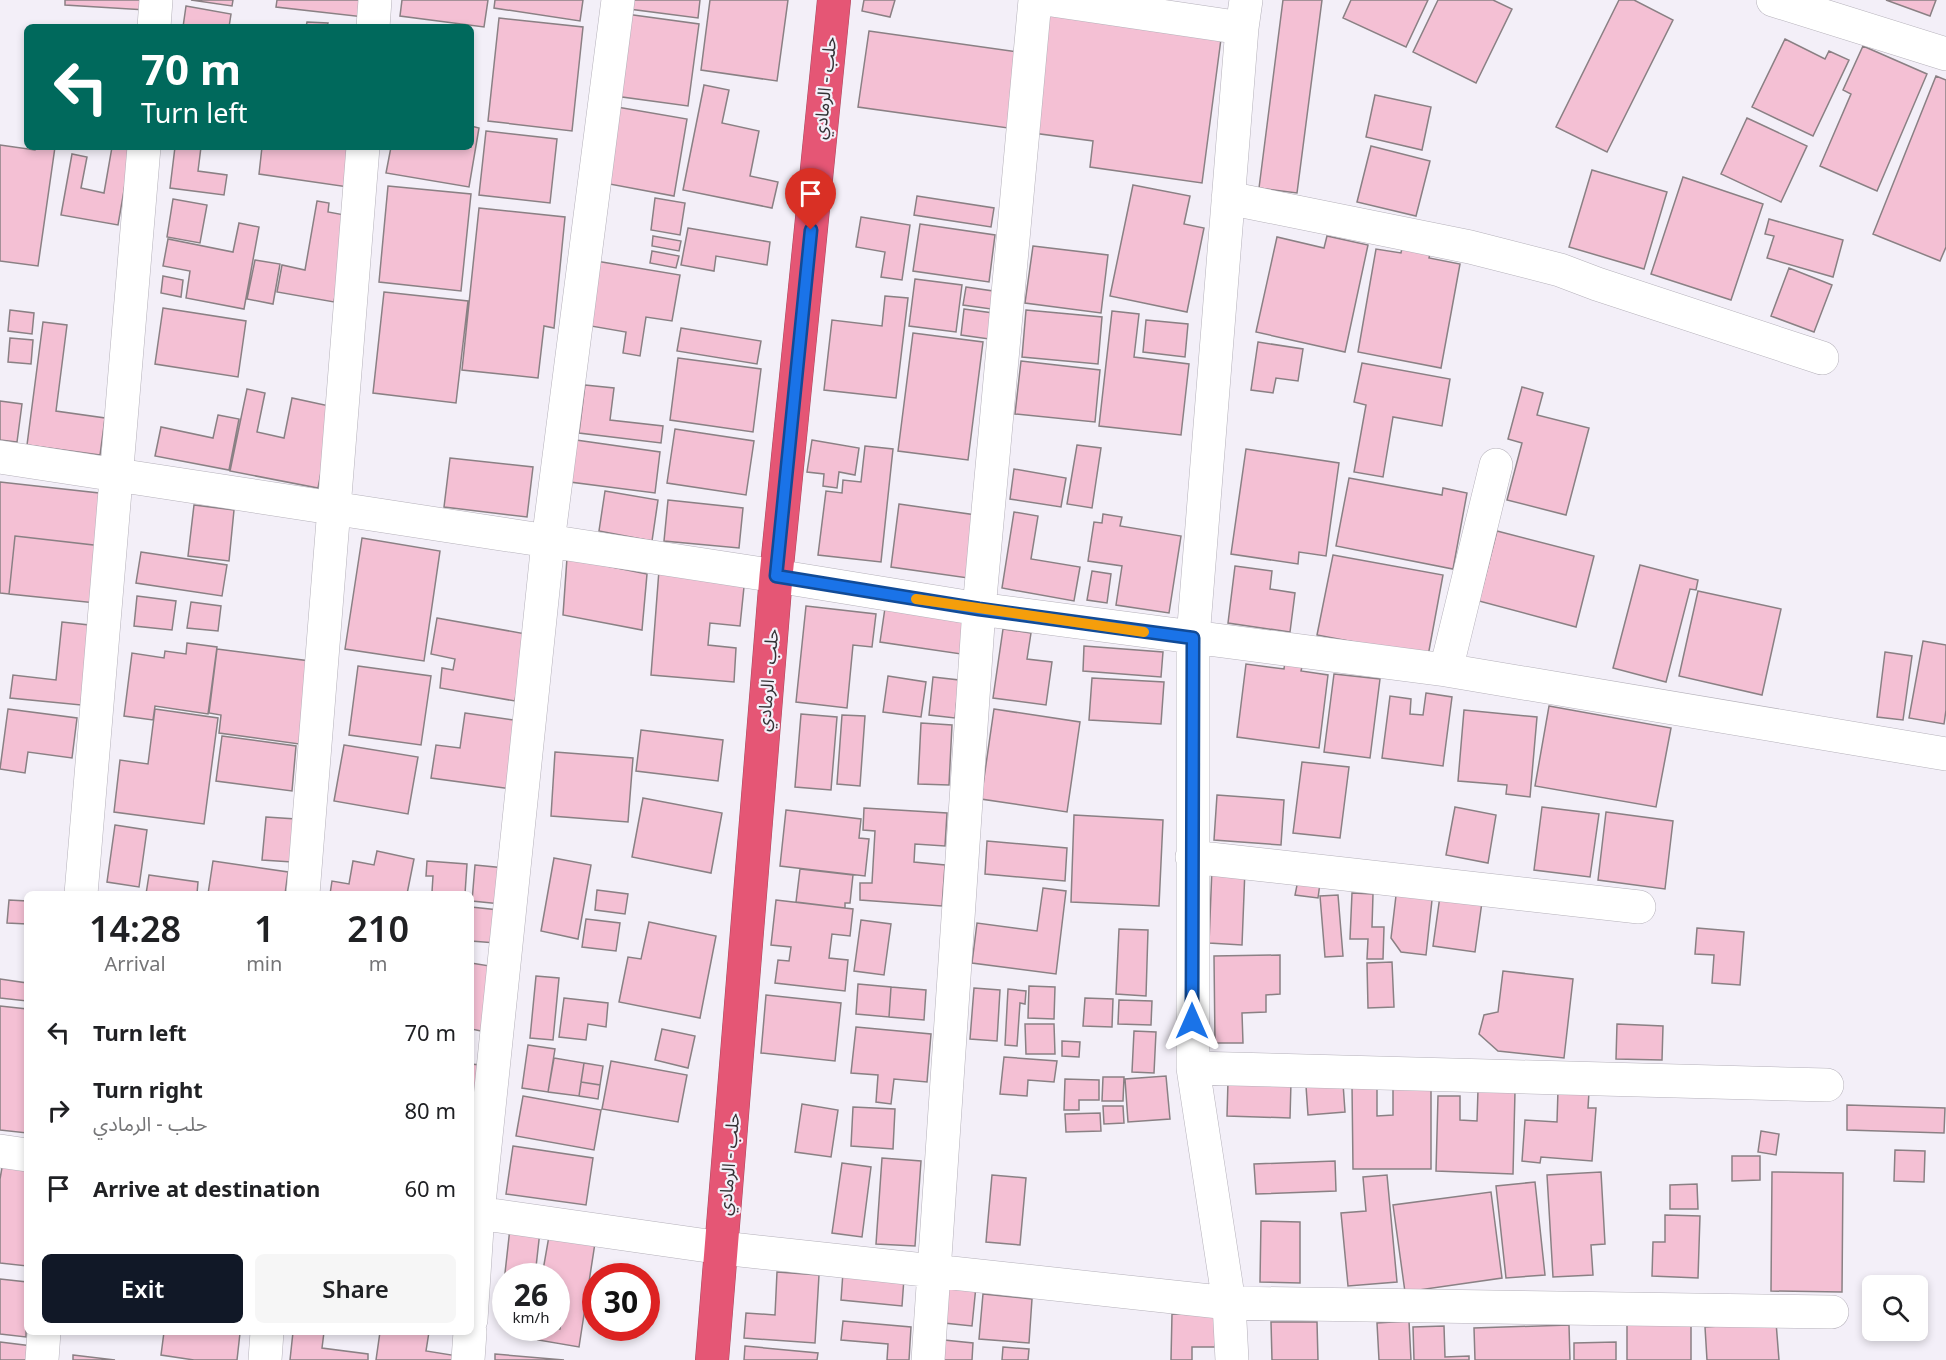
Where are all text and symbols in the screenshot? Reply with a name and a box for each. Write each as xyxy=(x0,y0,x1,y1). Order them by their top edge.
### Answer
street label: حلب - الرمادي xyxy=(807,35,843,141)
text: 70 m xyxy=(141,40,241,97)
icon: left xyxy=(42,48,120,126)
text: Turn left xyxy=(141,94,247,131)
pin xyxy=(785,168,836,230)
icon: arrive xyxy=(794,177,827,210)
street label: حلب - الرمادي xyxy=(751,627,786,733)
text: 14:28 xyxy=(89,904,181,953)
text: 1 xyxy=(254,904,275,953)
text: 210 xyxy=(347,904,409,953)
text: Arrival xyxy=(105,950,166,977)
text: min xyxy=(246,950,282,977)
text: m xyxy=(369,950,388,977)
position arrow xyxy=(1160,989,1224,1053)
icon: left xyxy=(42,1016,75,1049)
text: Turn left xyxy=(93,1017,187,1047)
text: 70 m xyxy=(405,1017,456,1047)
text: Turn right xyxy=(93,1074,203,1104)
icon: right xyxy=(42,1094,75,1127)
text: 80 m xyxy=(405,1095,456,1125)
text: حلب - الرمادي xyxy=(93,1110,208,1137)
street label: حلب - الرمادي xyxy=(712,1111,747,1217)
icon: arrive xyxy=(42,1172,75,1205)
text: Arrive at destination xyxy=(93,1173,320,1203)
text: 60 m xyxy=(405,1173,456,1203)
button: Exit xyxy=(42,1254,243,1323)
button: Share xyxy=(255,1254,456,1323)
speed limit sign: 30 xyxy=(582,1263,660,1341)
text: 26 xyxy=(514,1274,548,1315)
map controls xyxy=(1862,1275,1928,1341)
button: search xyxy=(1862,1275,1928,1341)
text: km/h xyxy=(513,1307,549,1327)

